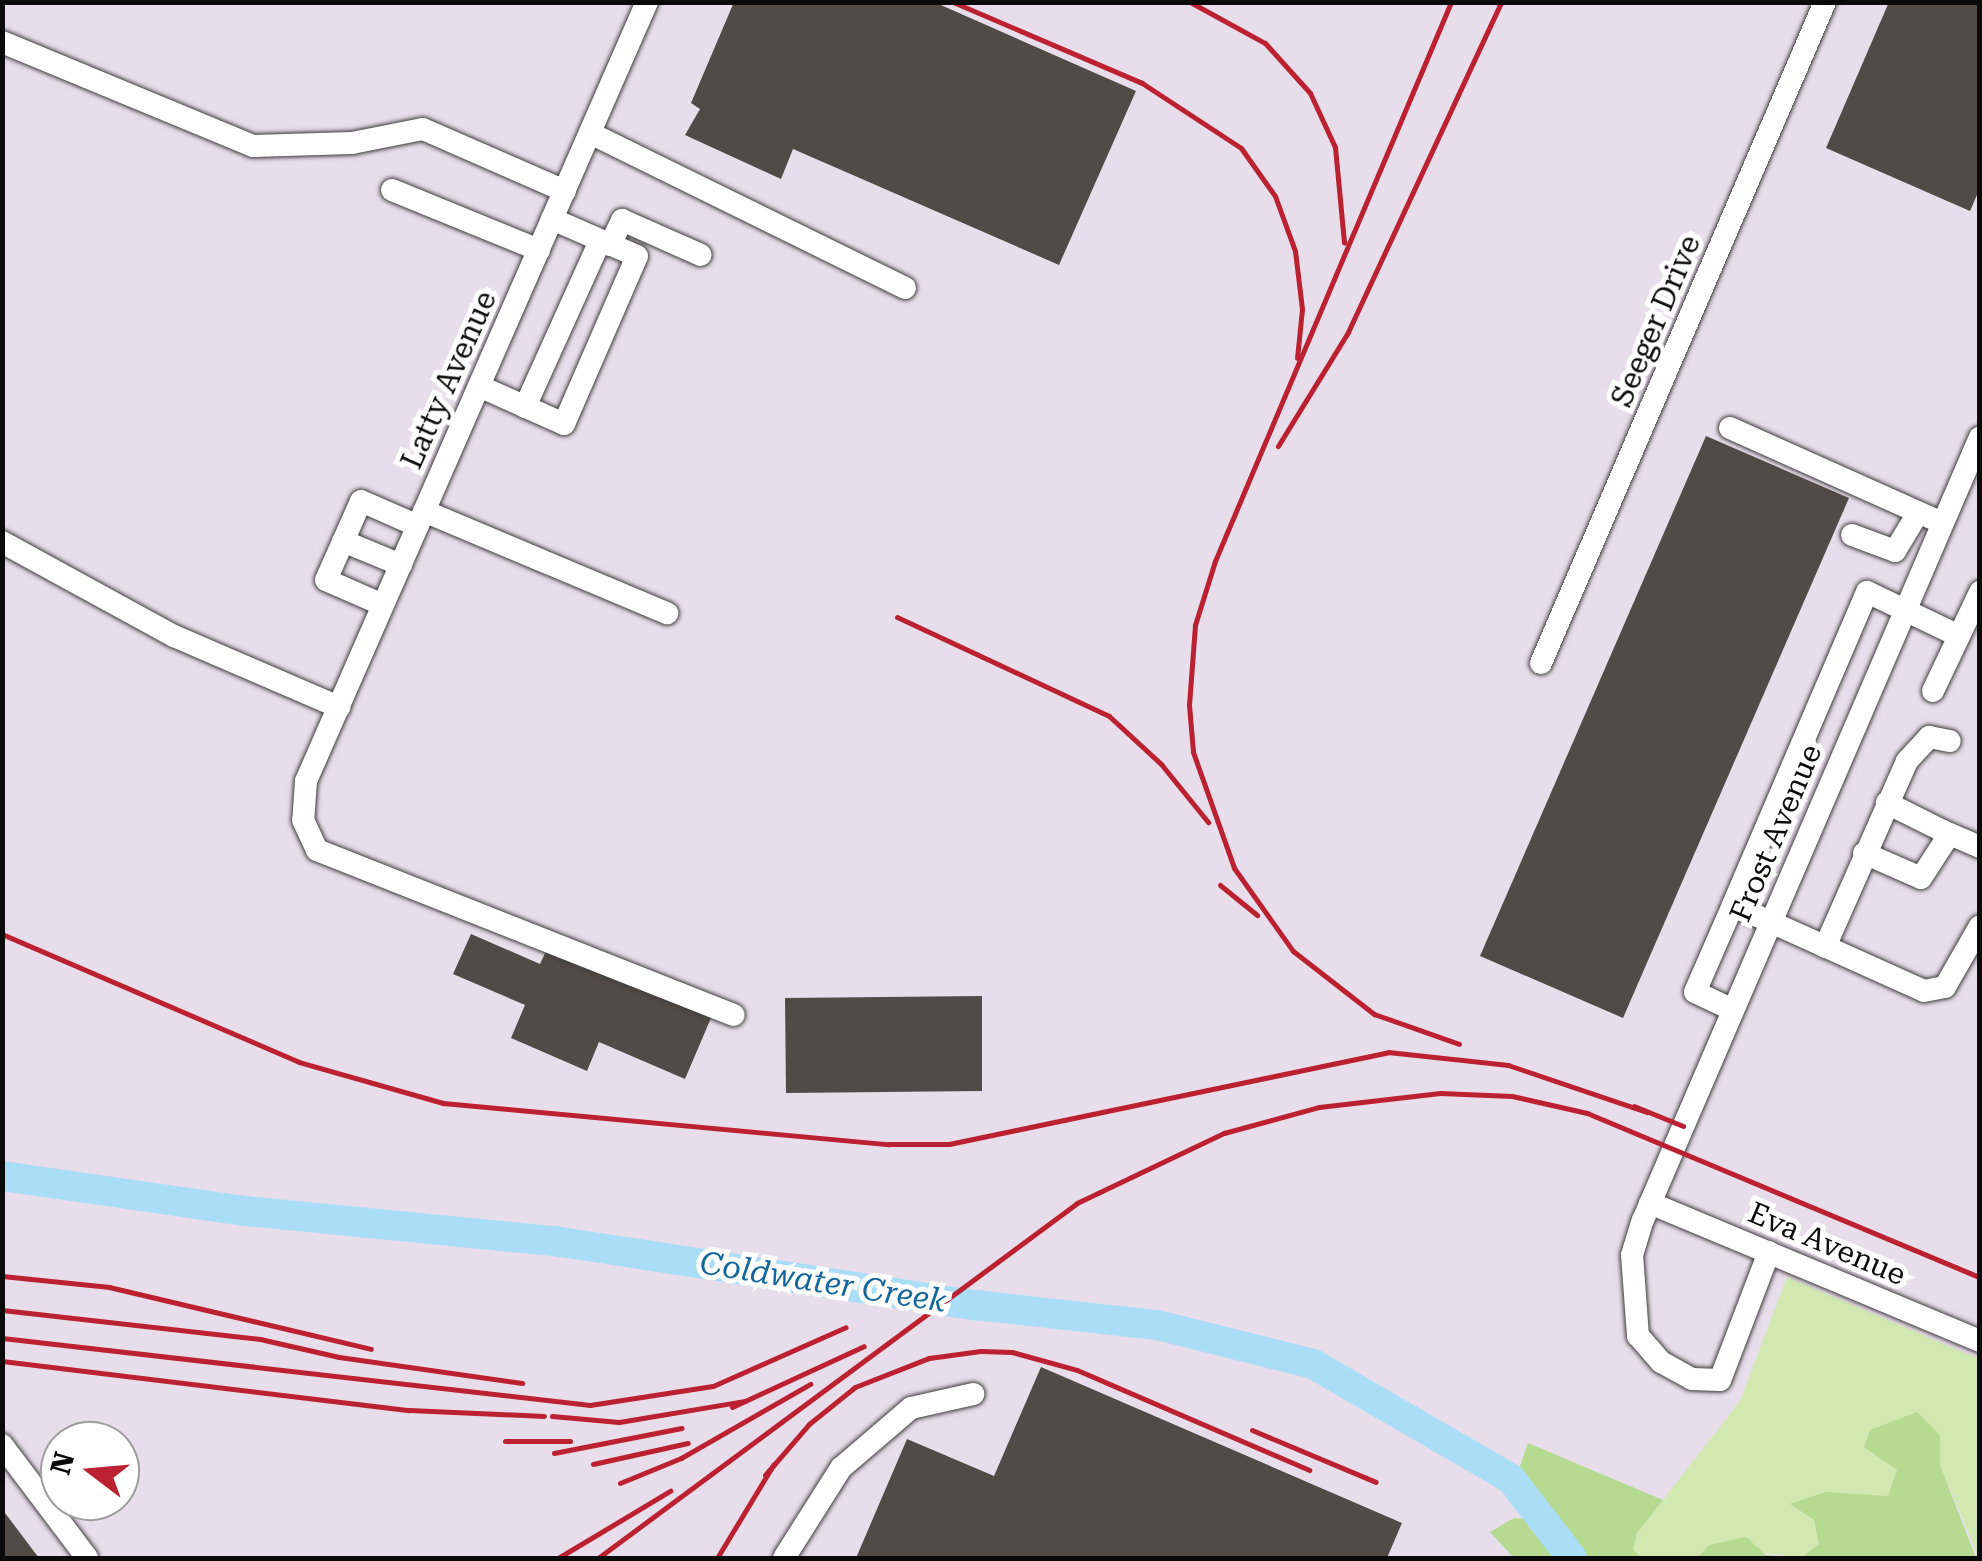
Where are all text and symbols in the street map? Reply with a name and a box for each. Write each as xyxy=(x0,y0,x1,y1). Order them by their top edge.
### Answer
street label: Seeger Drive xyxy=(1604,230,1708,412)
street label: Latty Avenue xyxy=(394,286,504,474)
street label: Frost Avenue xyxy=(1723,739,1829,927)
street label: Eva Avenue xyxy=(1743,1195,1911,1293)
water label: Coldwater Creek xyxy=(697,1244,949,1320)
north arrow xyxy=(40,1421,140,1521)
text: N xyxy=(44,1448,81,1478)

